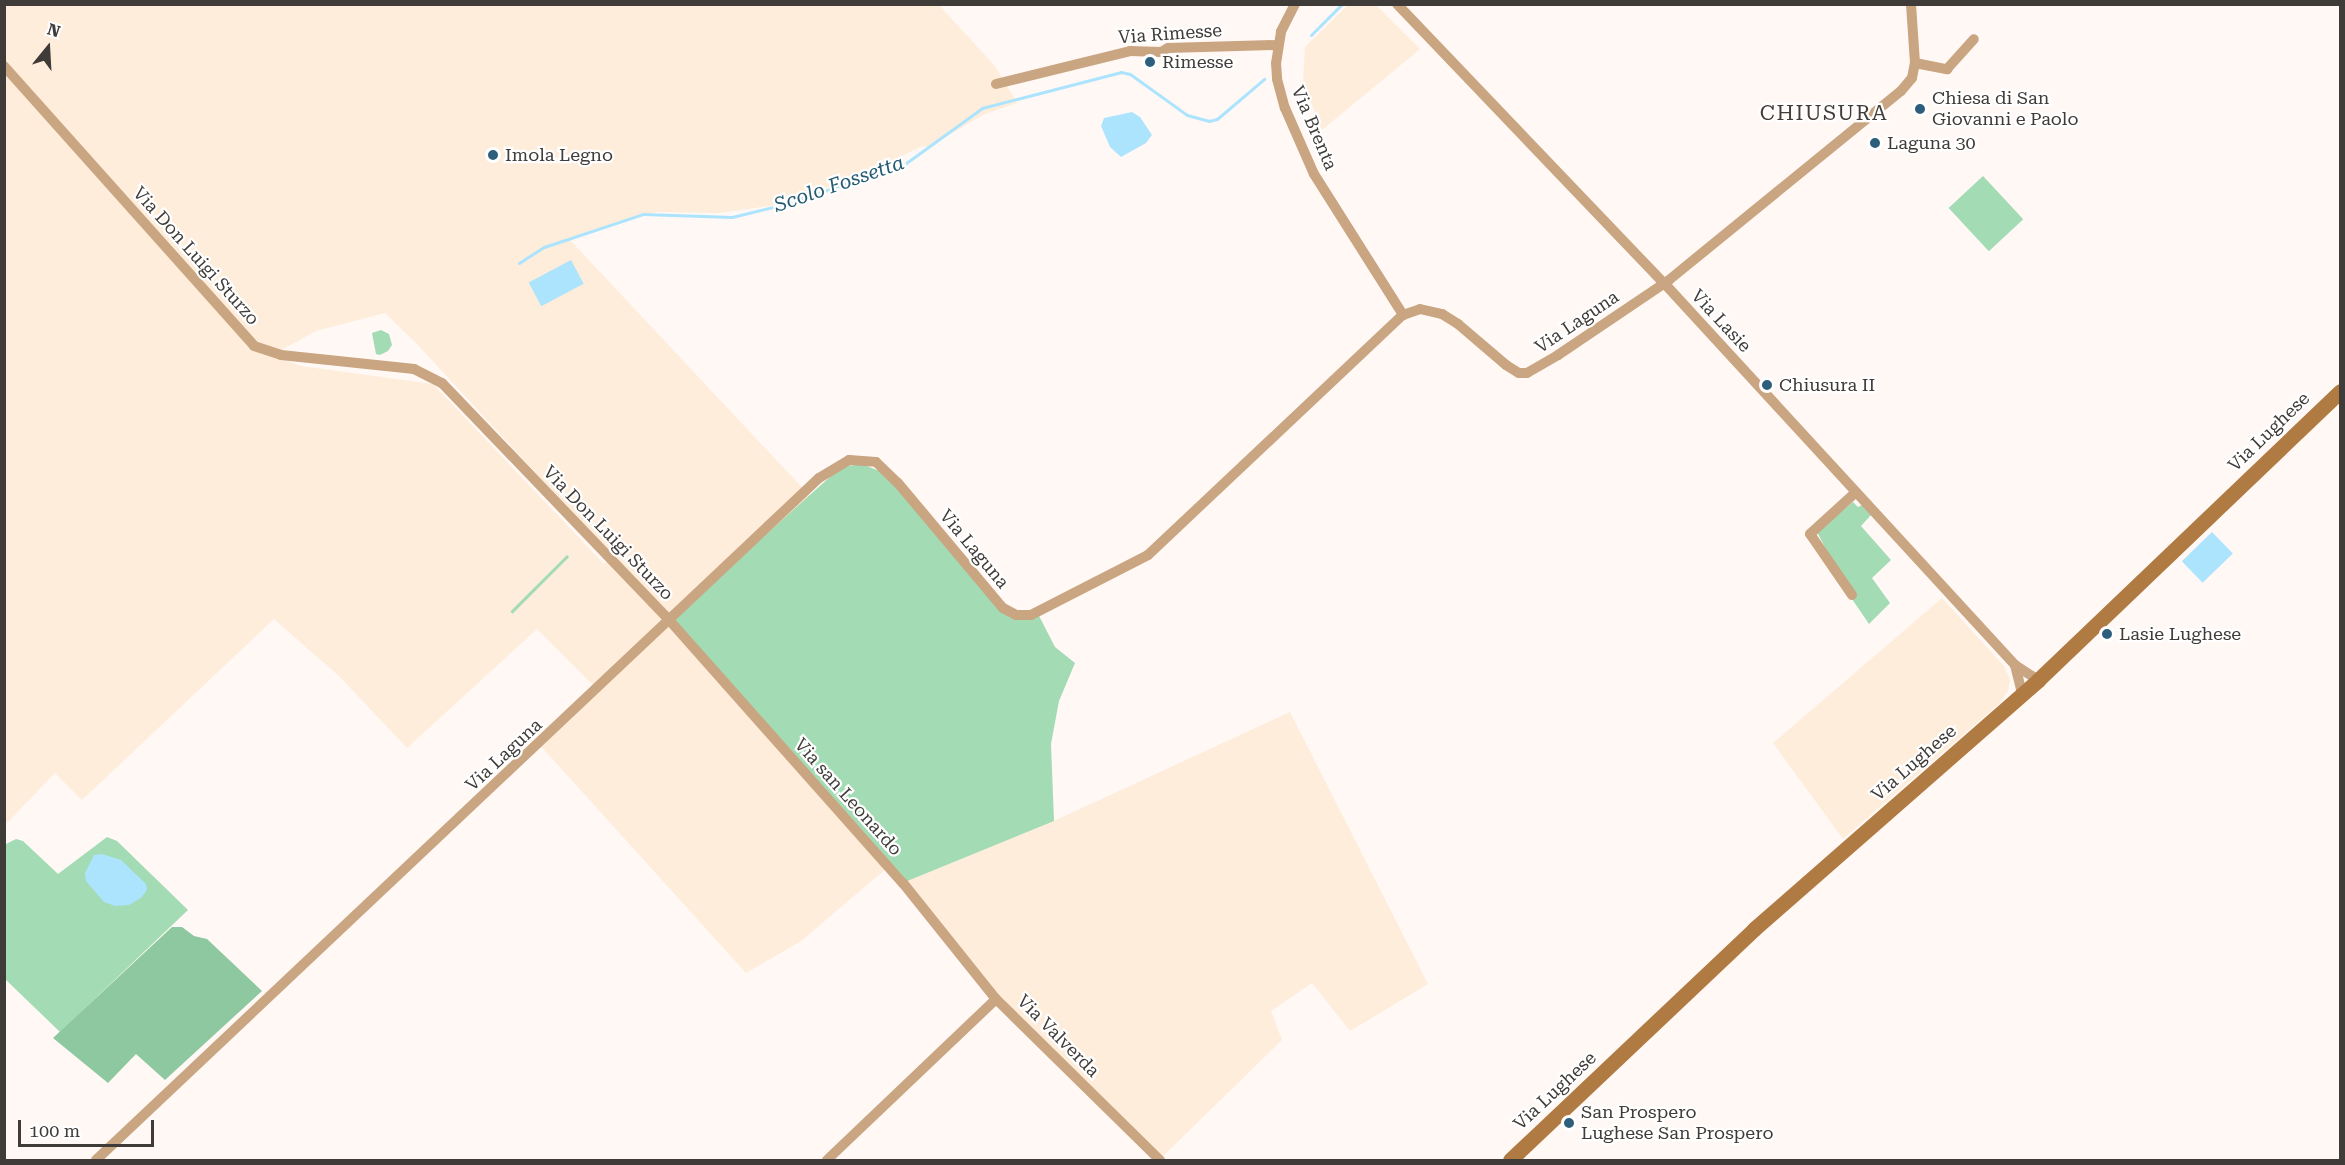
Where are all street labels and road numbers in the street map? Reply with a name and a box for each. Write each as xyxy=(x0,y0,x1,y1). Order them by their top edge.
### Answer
street label: Via Rimesse xyxy=(1117,20,1223,48)
street label: Via Brenta xyxy=(1287,82,1341,174)
street label: Via Don Luigi Sturzo xyxy=(128,182,264,330)
street label: Via Lasie xyxy=(1687,285,1755,357)
street label: Via Laguna xyxy=(1531,286,1623,358)
street label: Via Lughese xyxy=(2224,388,2314,476)
street label: Via Don Luigi Sturzo xyxy=(538,461,678,605)
street label: Via Laguna xyxy=(935,505,1013,593)
street label: Via Laguna xyxy=(461,714,547,796)
street label: Via Lughese xyxy=(1867,720,1961,806)
street label: Via san Leonardo xyxy=(790,734,906,860)
street label: Via Valverda xyxy=(1012,990,1104,1082)
street label: Via Lughese xyxy=(1509,1047,1601,1135)

